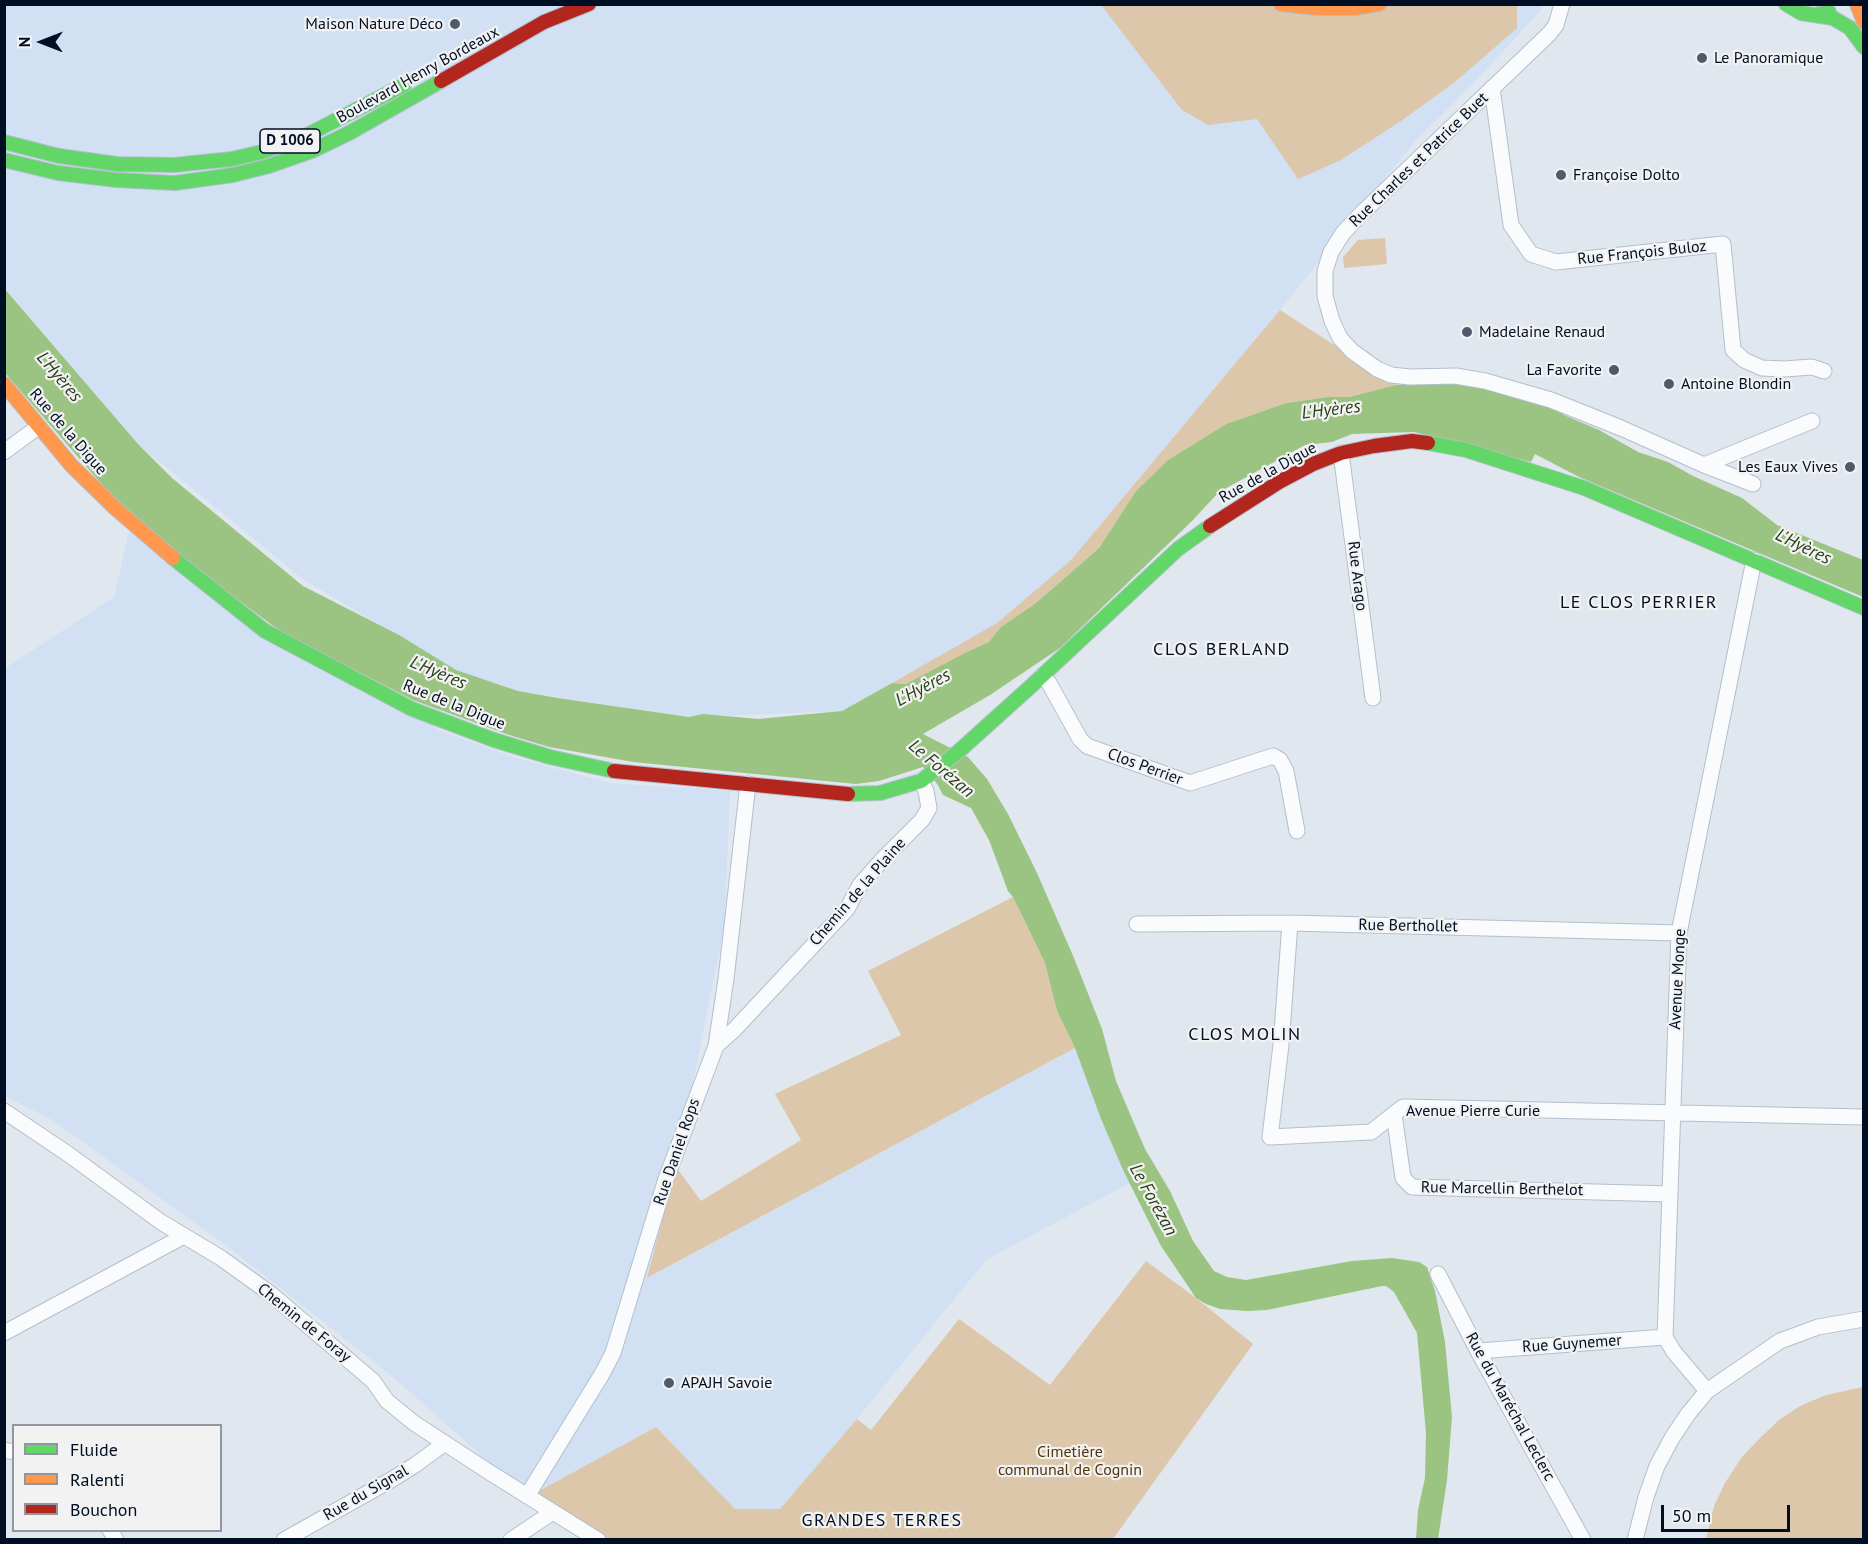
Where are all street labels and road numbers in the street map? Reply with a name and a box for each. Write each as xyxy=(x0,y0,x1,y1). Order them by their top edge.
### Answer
street label: Boulevard Henry Bordeaux xyxy=(333,22,503,128)
street label: Rue Charles et Patrice Buet xyxy=(1346,89,1492,231)
road number: D 1006 xyxy=(260,129,320,153)
street label: Rue François Buloz xyxy=(1577,237,1707,269)
street label: Rue de la Digue xyxy=(25,385,111,479)
street label: Rue de la Digue xyxy=(1216,438,1320,508)
street label: Rue Arago xyxy=(1343,540,1371,612)
street label: Rue de la Digue xyxy=(400,676,508,734)
street label: Clos Perrier xyxy=(1105,745,1185,789)
street label: Chemin de la Plaine xyxy=(806,834,910,950)
street label: Rue Berthollet xyxy=(1358,916,1458,936)
street label: Avenue Monge xyxy=(1666,928,1690,1030)
street label: Rue Daniel Rops xyxy=(650,1096,704,1208)
street label: Avenue Pierre Curie xyxy=(1406,1101,1540,1121)
street label: Rue Marcellin Berthelot xyxy=(1421,1178,1583,1200)
street label: Chemin de Foray xyxy=(253,1279,355,1367)
street label: Rue du Maréchal Leclerc xyxy=(1461,1329,1559,1485)
street label: Rue Guynemer xyxy=(1522,1331,1622,1357)
street label: Rue du Signal xyxy=(320,1461,412,1525)

